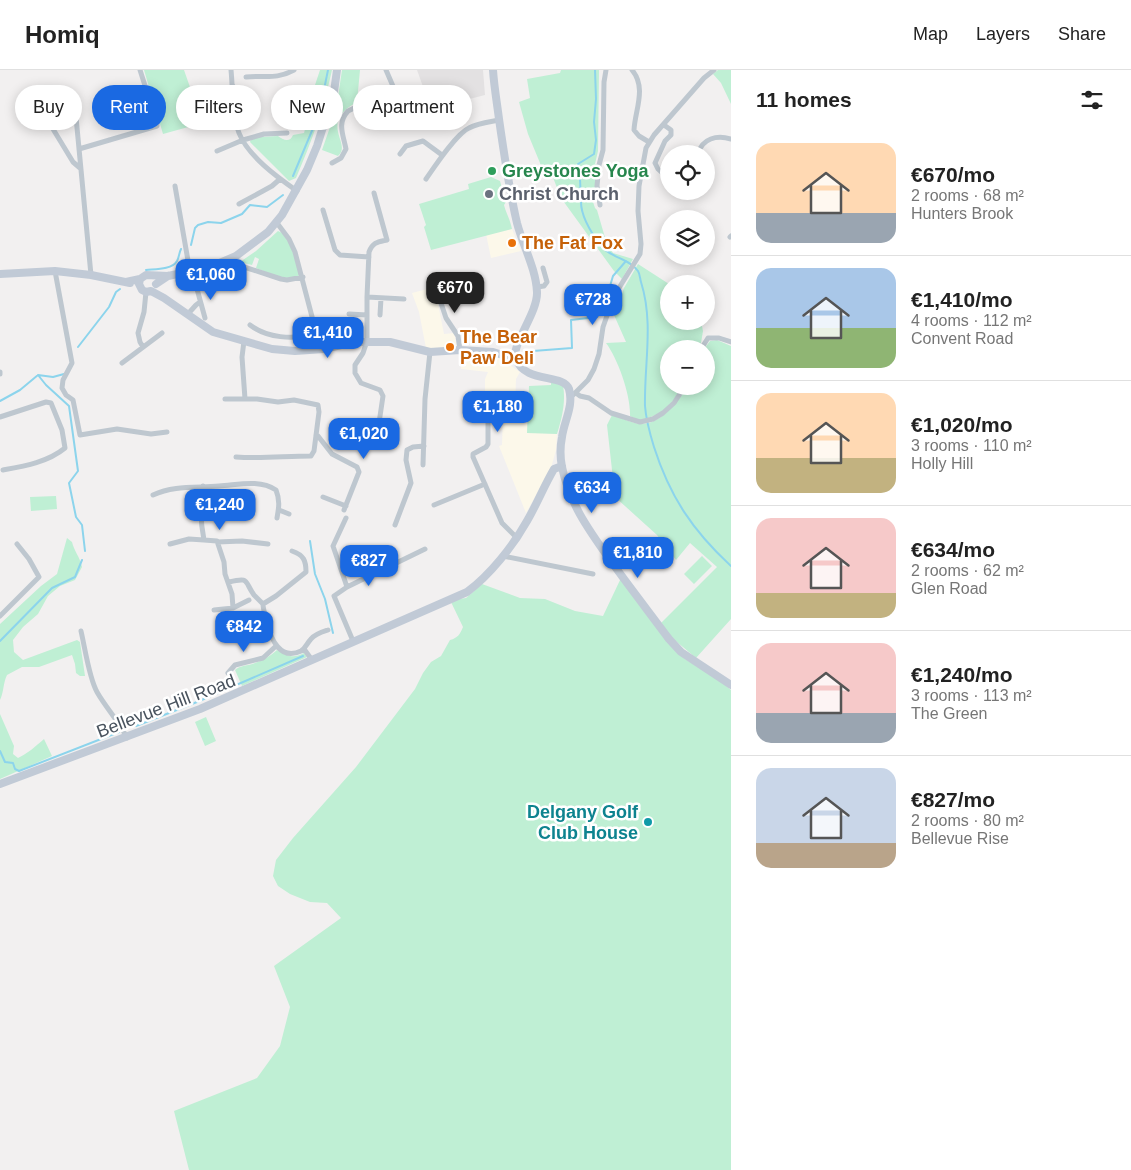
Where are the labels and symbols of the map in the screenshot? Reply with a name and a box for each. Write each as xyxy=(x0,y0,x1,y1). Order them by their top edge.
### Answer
place label: Greystones Yoga xyxy=(502,161,649,181)
marker: Greystones Yoga xyxy=(486,165,498,177)
place label: Christ Church xyxy=(499,184,619,204)
marker: Christ Church xyxy=(483,188,495,200)
place label: The Fat Fox xyxy=(522,233,623,253)
marker: The Fat Fox xyxy=(506,237,518,249)
pin: €1,060 xyxy=(170,258,252,301)
pin: €670 xyxy=(425,272,485,314)
pin: €728 xyxy=(563,284,623,326)
pin: €1,410 xyxy=(287,316,369,359)
place label: The Bear Paw Deli xyxy=(460,327,537,368)
marker: The Bear Paw Deli xyxy=(444,341,456,353)
pin: €1,180 xyxy=(457,390,539,433)
pin: €1,020 xyxy=(323,418,405,460)
pin: €634 xyxy=(562,472,622,514)
pin: €1,240 xyxy=(179,488,261,531)
pin: €1,810 xyxy=(597,536,679,579)
pin: €827 xyxy=(339,544,399,587)
pin: €842 xyxy=(214,610,274,653)
street label: Bellevue Hill Road xyxy=(94,670,238,742)
place label: Delgany Golf Club House xyxy=(527,802,639,843)
marker: Delgany Golf Club House xyxy=(642,816,654,828)

